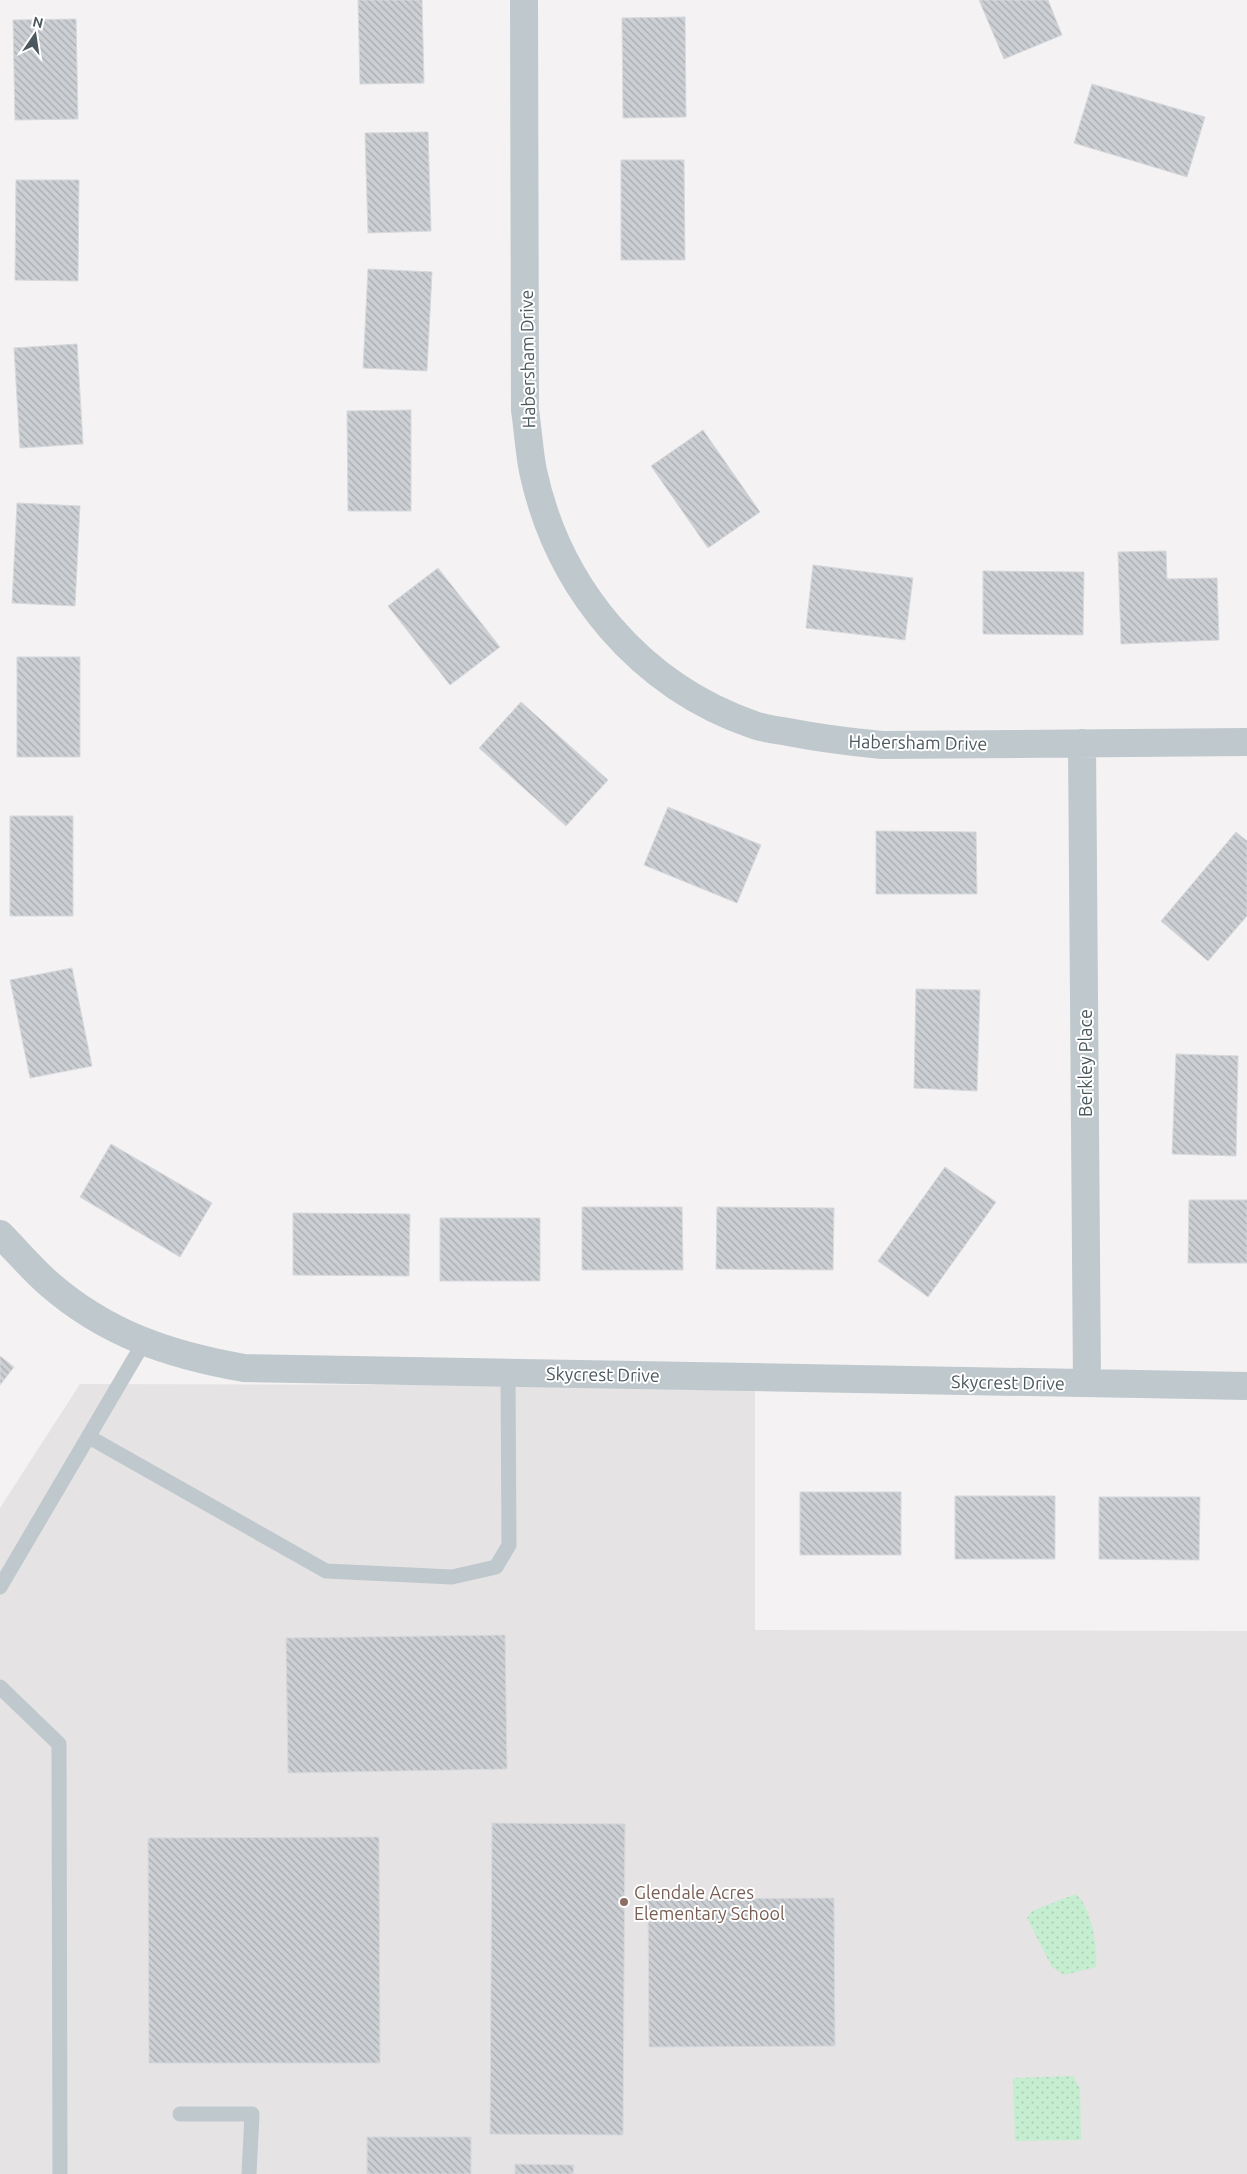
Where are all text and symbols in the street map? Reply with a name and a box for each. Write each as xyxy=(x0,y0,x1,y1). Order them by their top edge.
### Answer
north arrow xyxy=(10,10,60,60)
text: N xyxy=(31,13,45,31)
street label: Habersham Drive xyxy=(516,290,538,428)
street label: Habersham Drive xyxy=(849,731,987,753)
street label: Berkley Place xyxy=(1075,1009,1095,1117)
street label: Skycrest Drive xyxy=(546,1363,660,1385)
street label: Skycrest Drive xyxy=(951,1371,1065,1393)
place label: Glendale Acres Elementary School xyxy=(634,1882,785,1923)
marker: Glendale Acres Elementary School xyxy=(618,1896,630,1908)

